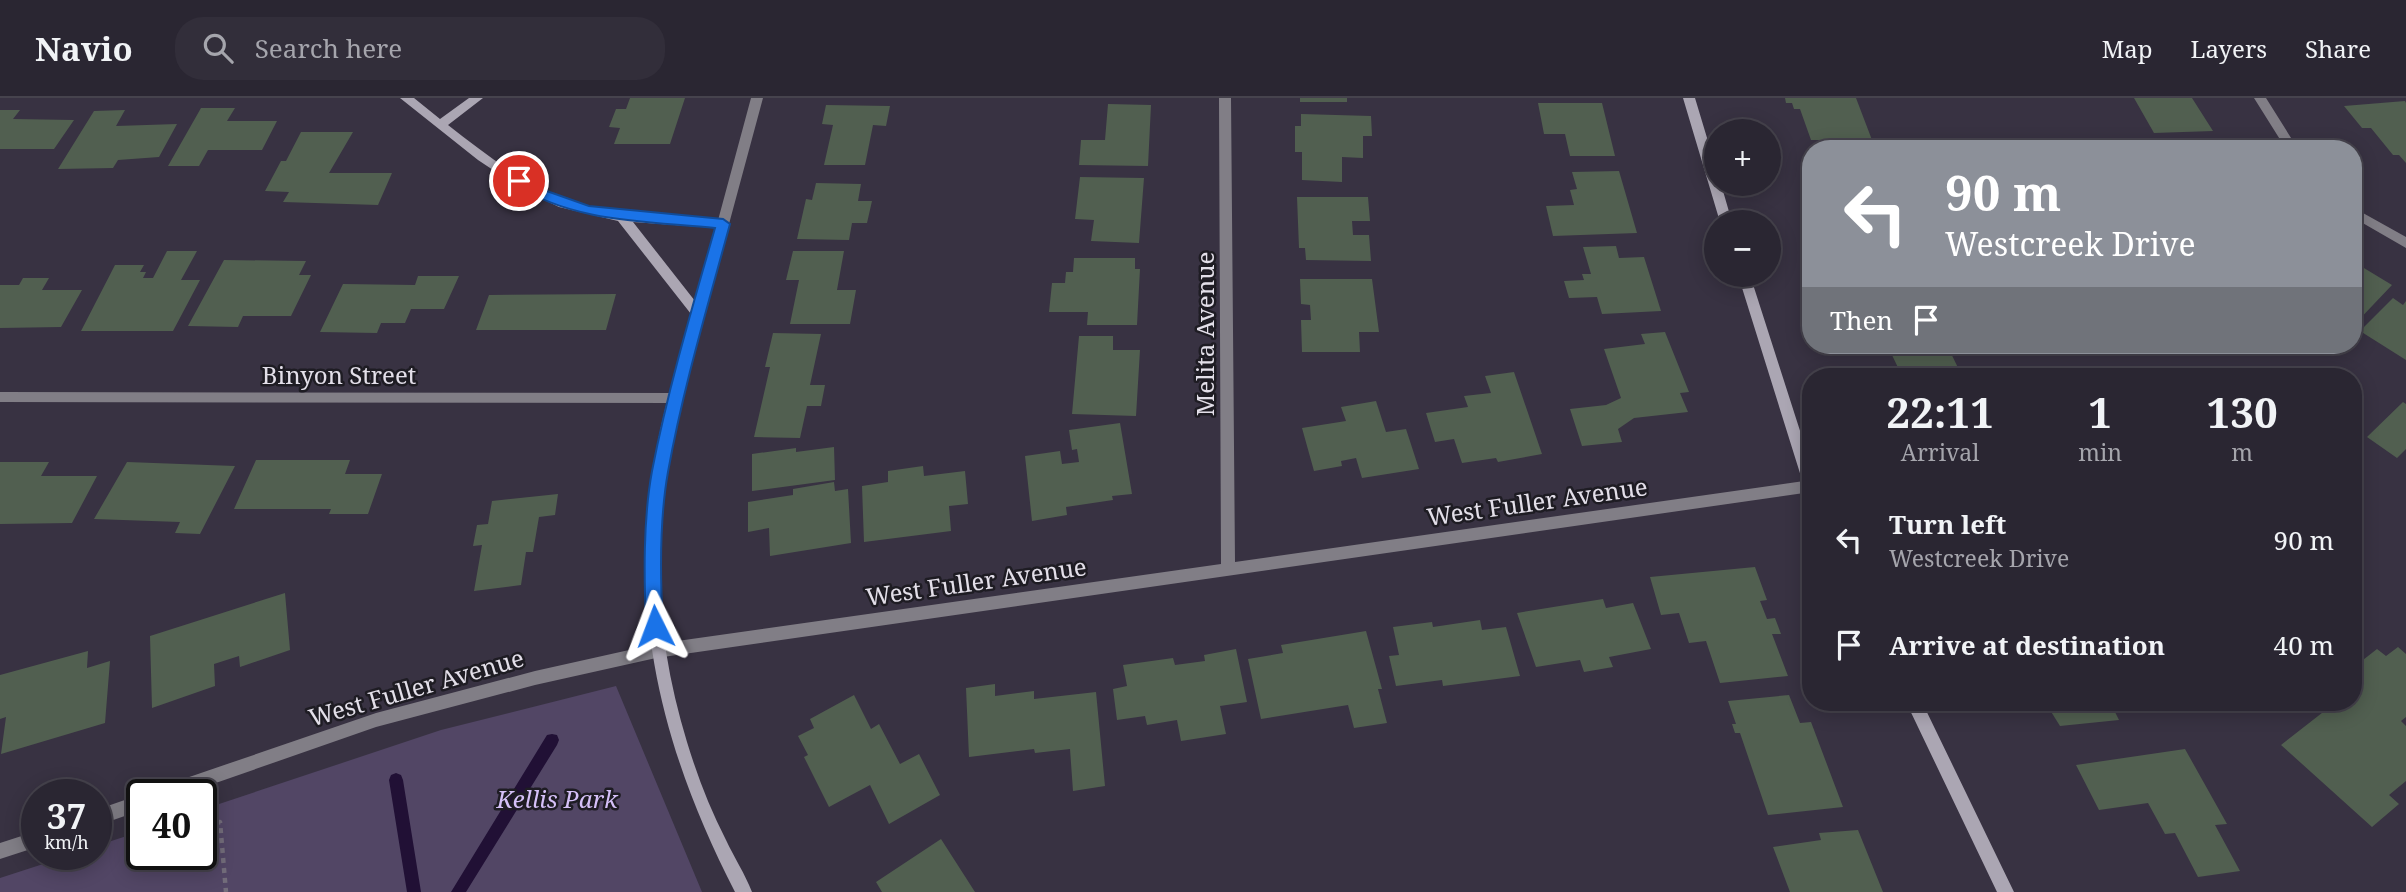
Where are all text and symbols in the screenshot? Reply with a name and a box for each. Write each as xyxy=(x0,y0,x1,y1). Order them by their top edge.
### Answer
search box xyxy=(175,17,665,80)
text: Navio xyxy=(35,26,133,71)
icon: search xyxy=(199,29,237,67)
text: Search here xyxy=(255,30,402,66)
text: Map xyxy=(2102,32,2153,65)
text: Layers xyxy=(2191,32,2267,65)
text: Share xyxy=(2305,32,2371,65)
map controls xyxy=(1704,119,1781,287)
button: + xyxy=(1704,119,1781,196)
pin xyxy=(489,151,549,211)
text: 90 m xyxy=(1945,159,2061,225)
icon: arrive xyxy=(500,162,538,200)
icon: left xyxy=(1830,168,1921,259)
button: − xyxy=(1704,210,1781,287)
text: Westcreek Drive xyxy=(1945,222,2196,265)
street label: Melita Avenue xyxy=(1188,252,1221,416)
icon: arrive xyxy=(1907,301,1945,339)
text: Then xyxy=(1830,302,1893,338)
street label: Binyon Street xyxy=(262,358,416,391)
text: 22:11 xyxy=(1886,383,1994,440)
text: 1 xyxy=(2088,383,2112,440)
text: 130 xyxy=(2206,383,2278,440)
text: Arrival xyxy=(1901,436,1979,468)
text: min xyxy=(2078,436,2122,468)
text: m xyxy=(2231,436,2253,468)
street label: West Fuller Avenue xyxy=(1425,469,1649,533)
text: Turn left xyxy=(1889,506,2006,542)
icon: left xyxy=(1830,521,1868,559)
text: 90 m xyxy=(2274,522,2334,558)
text: Westcreek Drive xyxy=(1889,542,2069,574)
street label: West Fuller Avenue xyxy=(864,549,1088,613)
position arrow xyxy=(618,589,692,663)
icon: arrive xyxy=(1830,626,1868,664)
text: Arrive at destination xyxy=(1889,627,2165,663)
text: 40 m xyxy=(2274,627,2334,663)
street label: West Fuller Avenue xyxy=(305,640,527,734)
speed limit sign: 40 xyxy=(126,779,217,870)
park label: Kellis Park xyxy=(495,782,619,815)
text: 37 xyxy=(47,792,86,839)
text: km/h xyxy=(44,830,89,854)

